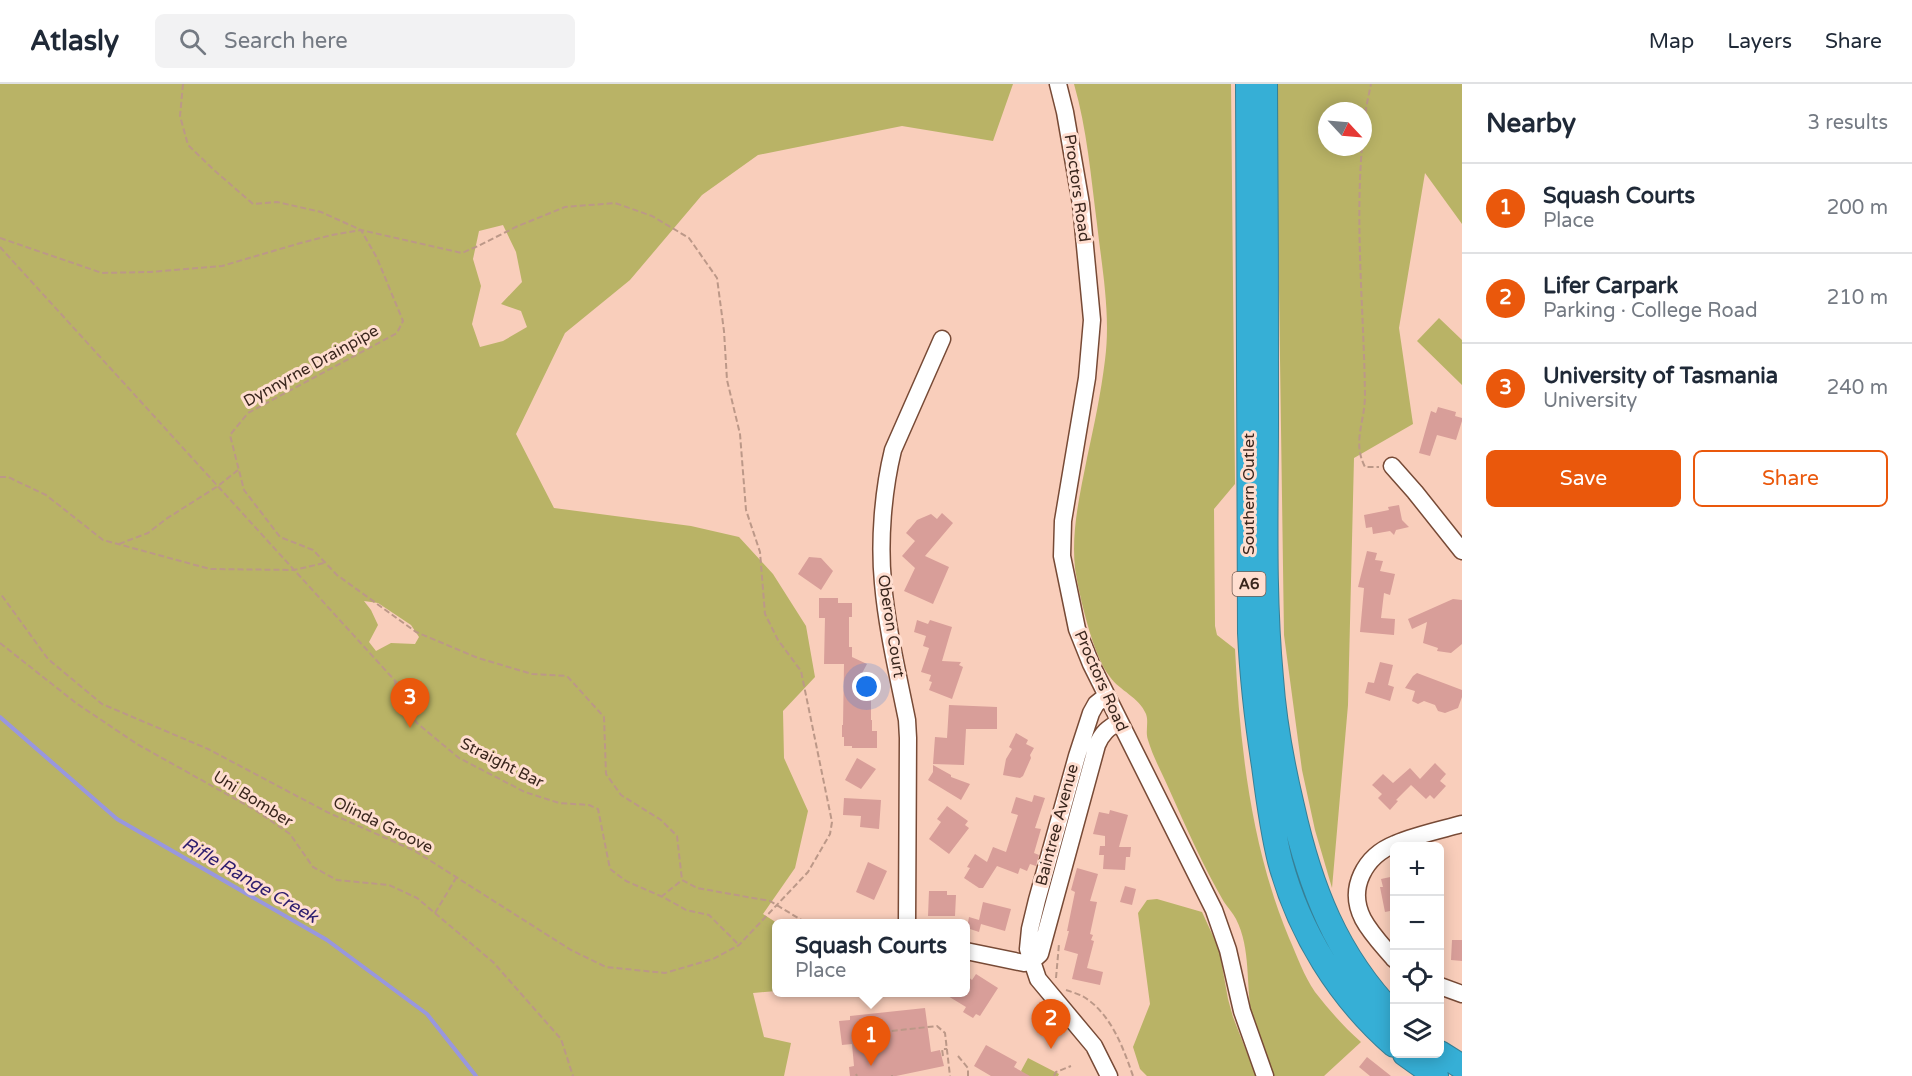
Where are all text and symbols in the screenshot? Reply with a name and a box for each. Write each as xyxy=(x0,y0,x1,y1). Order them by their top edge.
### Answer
search box xyxy=(155,14,575,68)
text: Atlasly xyxy=(30,24,119,58)
icon: search xyxy=(176,25,209,58)
text: Search here xyxy=(224,28,348,54)
text: Map xyxy=(1649,29,1694,54)
text: Layers xyxy=(1727,29,1792,54)
text: Share xyxy=(1825,29,1882,54)
north arrow xyxy=(1318,102,1372,156)
text: Nearby xyxy=(1486,108,1576,139)
text: 3 results xyxy=(1808,111,1888,135)
street label: Proctors Road xyxy=(1060,133,1094,243)
text: Squash Courts xyxy=(1543,183,1695,209)
text: 1 xyxy=(1499,196,1512,220)
text: 200 m xyxy=(1827,196,1888,220)
text: Place xyxy=(1543,209,1594,233)
text: Lifer Carpark xyxy=(1543,273,1678,299)
text: 2 xyxy=(1499,286,1512,310)
text: 210 m xyxy=(1827,286,1888,310)
text: Parking · College Road xyxy=(1543,299,1758,323)
street label: Dynnyrne Drainpipe xyxy=(240,321,382,411)
text: University of Tasmania xyxy=(1543,363,1778,389)
text: 3 xyxy=(1499,376,1512,400)
text: 240 m xyxy=(1827,376,1888,400)
text: University xyxy=(1543,389,1637,413)
street label: Southern Outlet xyxy=(1239,433,1259,555)
button: Save xyxy=(1486,450,1681,507)
button: Share xyxy=(1693,450,1888,507)
road number: A6 xyxy=(1232,572,1266,596)
street label: Oberon Court xyxy=(873,573,909,679)
street label: Proctors Road xyxy=(1070,627,1132,735)
your location xyxy=(852,672,881,701)
pin: 3 xyxy=(390,678,430,728)
street label: Straight Bar xyxy=(457,733,548,793)
street label: Baintree Avenue xyxy=(1031,762,1083,888)
street label: Uni Bomber xyxy=(209,767,297,832)
street label: Olinda Groove xyxy=(330,792,436,858)
water label: Rifle Range Creek xyxy=(178,832,323,928)
map controls xyxy=(1390,842,1444,1058)
button: + xyxy=(1390,842,1444,896)
button: − xyxy=(1390,896,1444,950)
popup xyxy=(772,919,970,997)
text: Squash Courts xyxy=(795,933,947,959)
button: locate xyxy=(1390,950,1444,1004)
text: Place xyxy=(795,959,846,983)
pin: 2 xyxy=(1032,1000,1070,1049)
button: layers xyxy=(1390,1004,1444,1058)
pin: 1 xyxy=(852,1016,890,1066)

